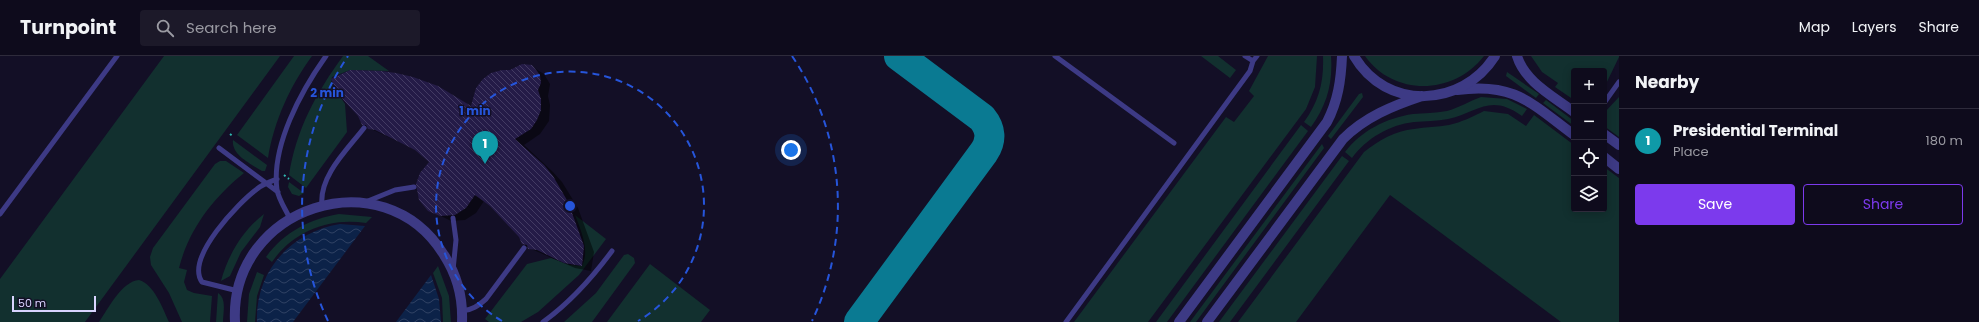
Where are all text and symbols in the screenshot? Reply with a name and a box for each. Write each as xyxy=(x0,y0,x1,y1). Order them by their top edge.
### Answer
search box xyxy=(140,10,420,46)
text: Turnpoint xyxy=(20,14,116,41)
icon: search xyxy=(154,17,176,39)
text: Search here xyxy=(186,17,276,38)
text: Map xyxy=(1799,17,1830,37)
text: Layers xyxy=(1852,17,1896,37)
text: Share xyxy=(1918,17,1959,37)
map controls xyxy=(1571,68,1607,212)
button: + xyxy=(1571,68,1607,104)
text: Nearby xyxy=(1635,70,1699,94)
text: 2 min xyxy=(310,84,344,101)
text: 1 min xyxy=(459,102,491,119)
button: − xyxy=(1571,104,1607,140)
text: Presidential Terminal xyxy=(1673,120,1838,141)
pin: 1 xyxy=(472,131,498,164)
text: 1 xyxy=(1646,131,1650,150)
text: 180 m xyxy=(1926,131,1963,150)
your location xyxy=(781,140,801,160)
button: locate xyxy=(1571,140,1607,176)
text: Place xyxy=(1673,142,1708,161)
button: layers xyxy=(1571,176,1607,212)
button: Save xyxy=(1635,184,1795,225)
button: Share xyxy=(1803,184,1963,225)
centre of rings xyxy=(563,199,577,213)
scale bar xyxy=(12,294,96,313)
text: 50 m xyxy=(18,295,46,311)

